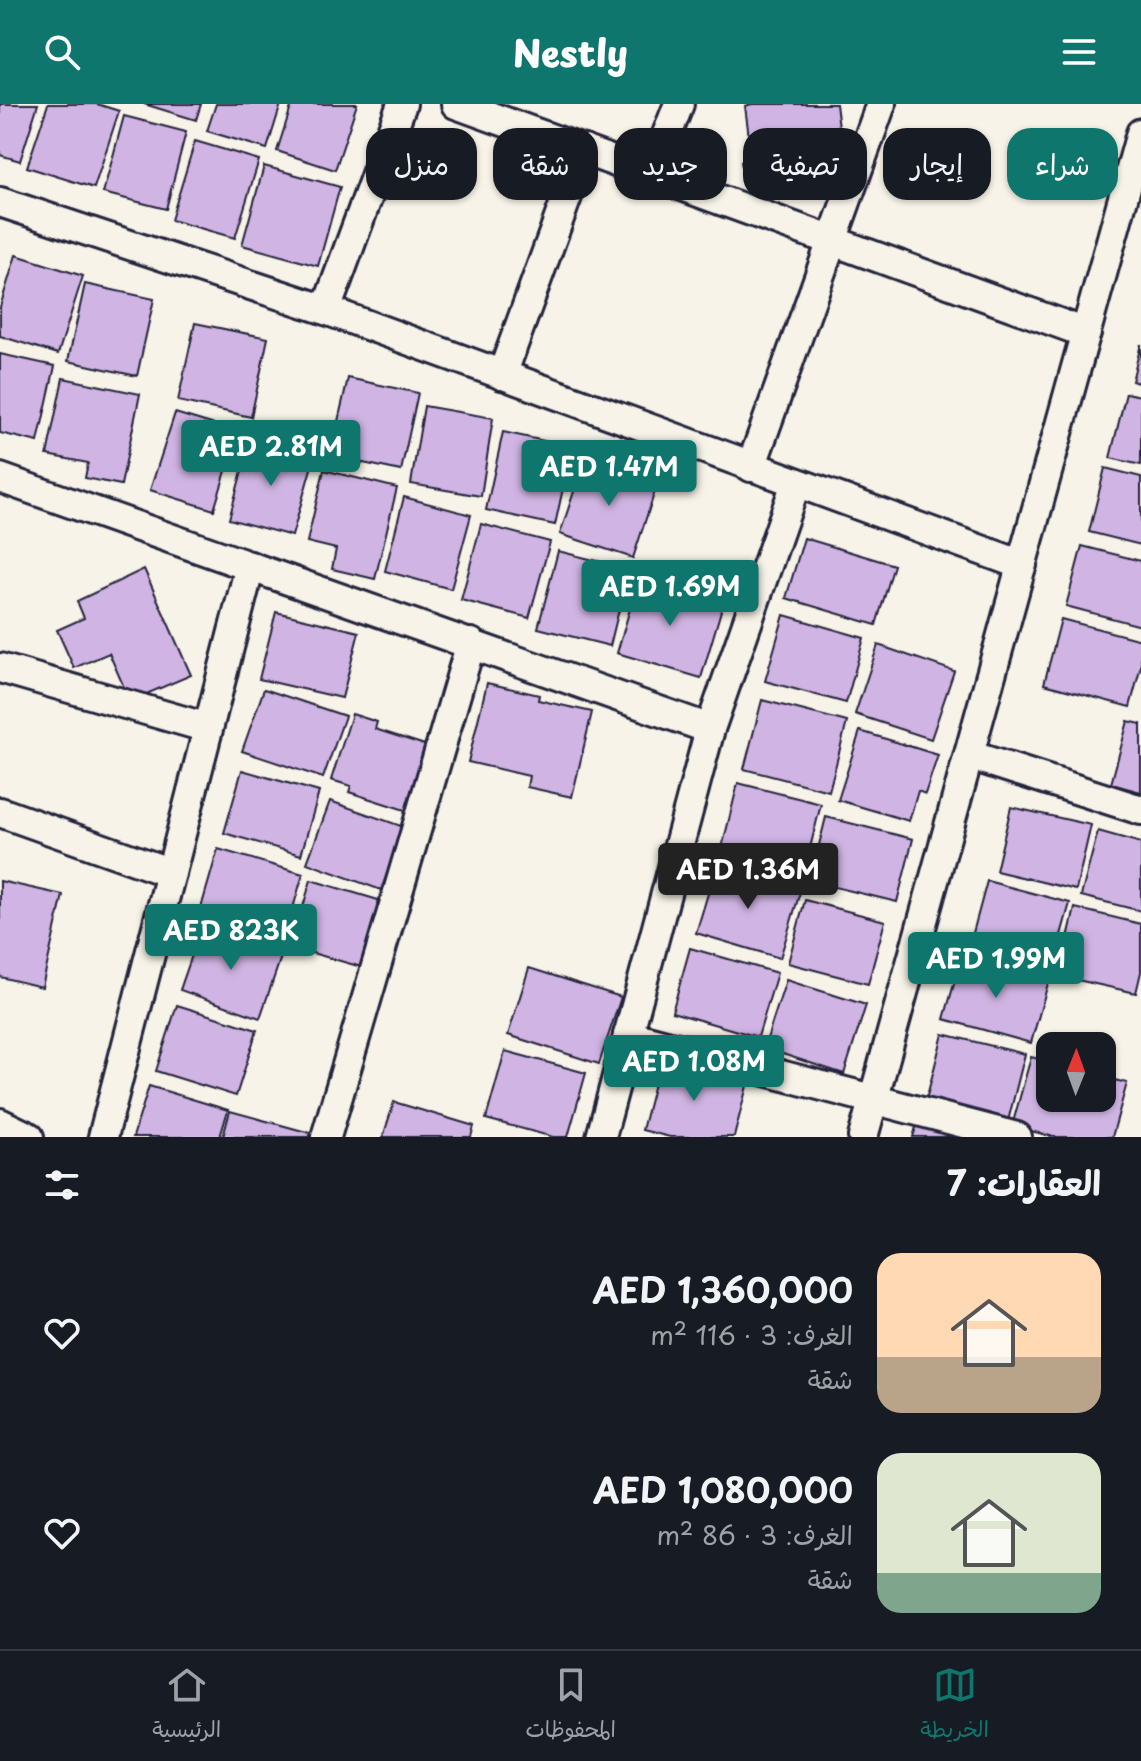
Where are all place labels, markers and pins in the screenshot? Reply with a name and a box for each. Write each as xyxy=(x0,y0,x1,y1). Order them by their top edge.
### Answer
pin: AED 2.81M xyxy=(179,420,363,488)
pin: AED 1.47M xyxy=(517,440,701,508)
pin: AED 1.69M xyxy=(578,560,762,628)
pin: AED 1.36M xyxy=(656,843,840,911)
pin: AED 823K xyxy=(148,904,314,972)
pin: AED 1.99M xyxy=(904,932,1088,1000)
pin: AED 1.08M xyxy=(602,1035,786,1103)

